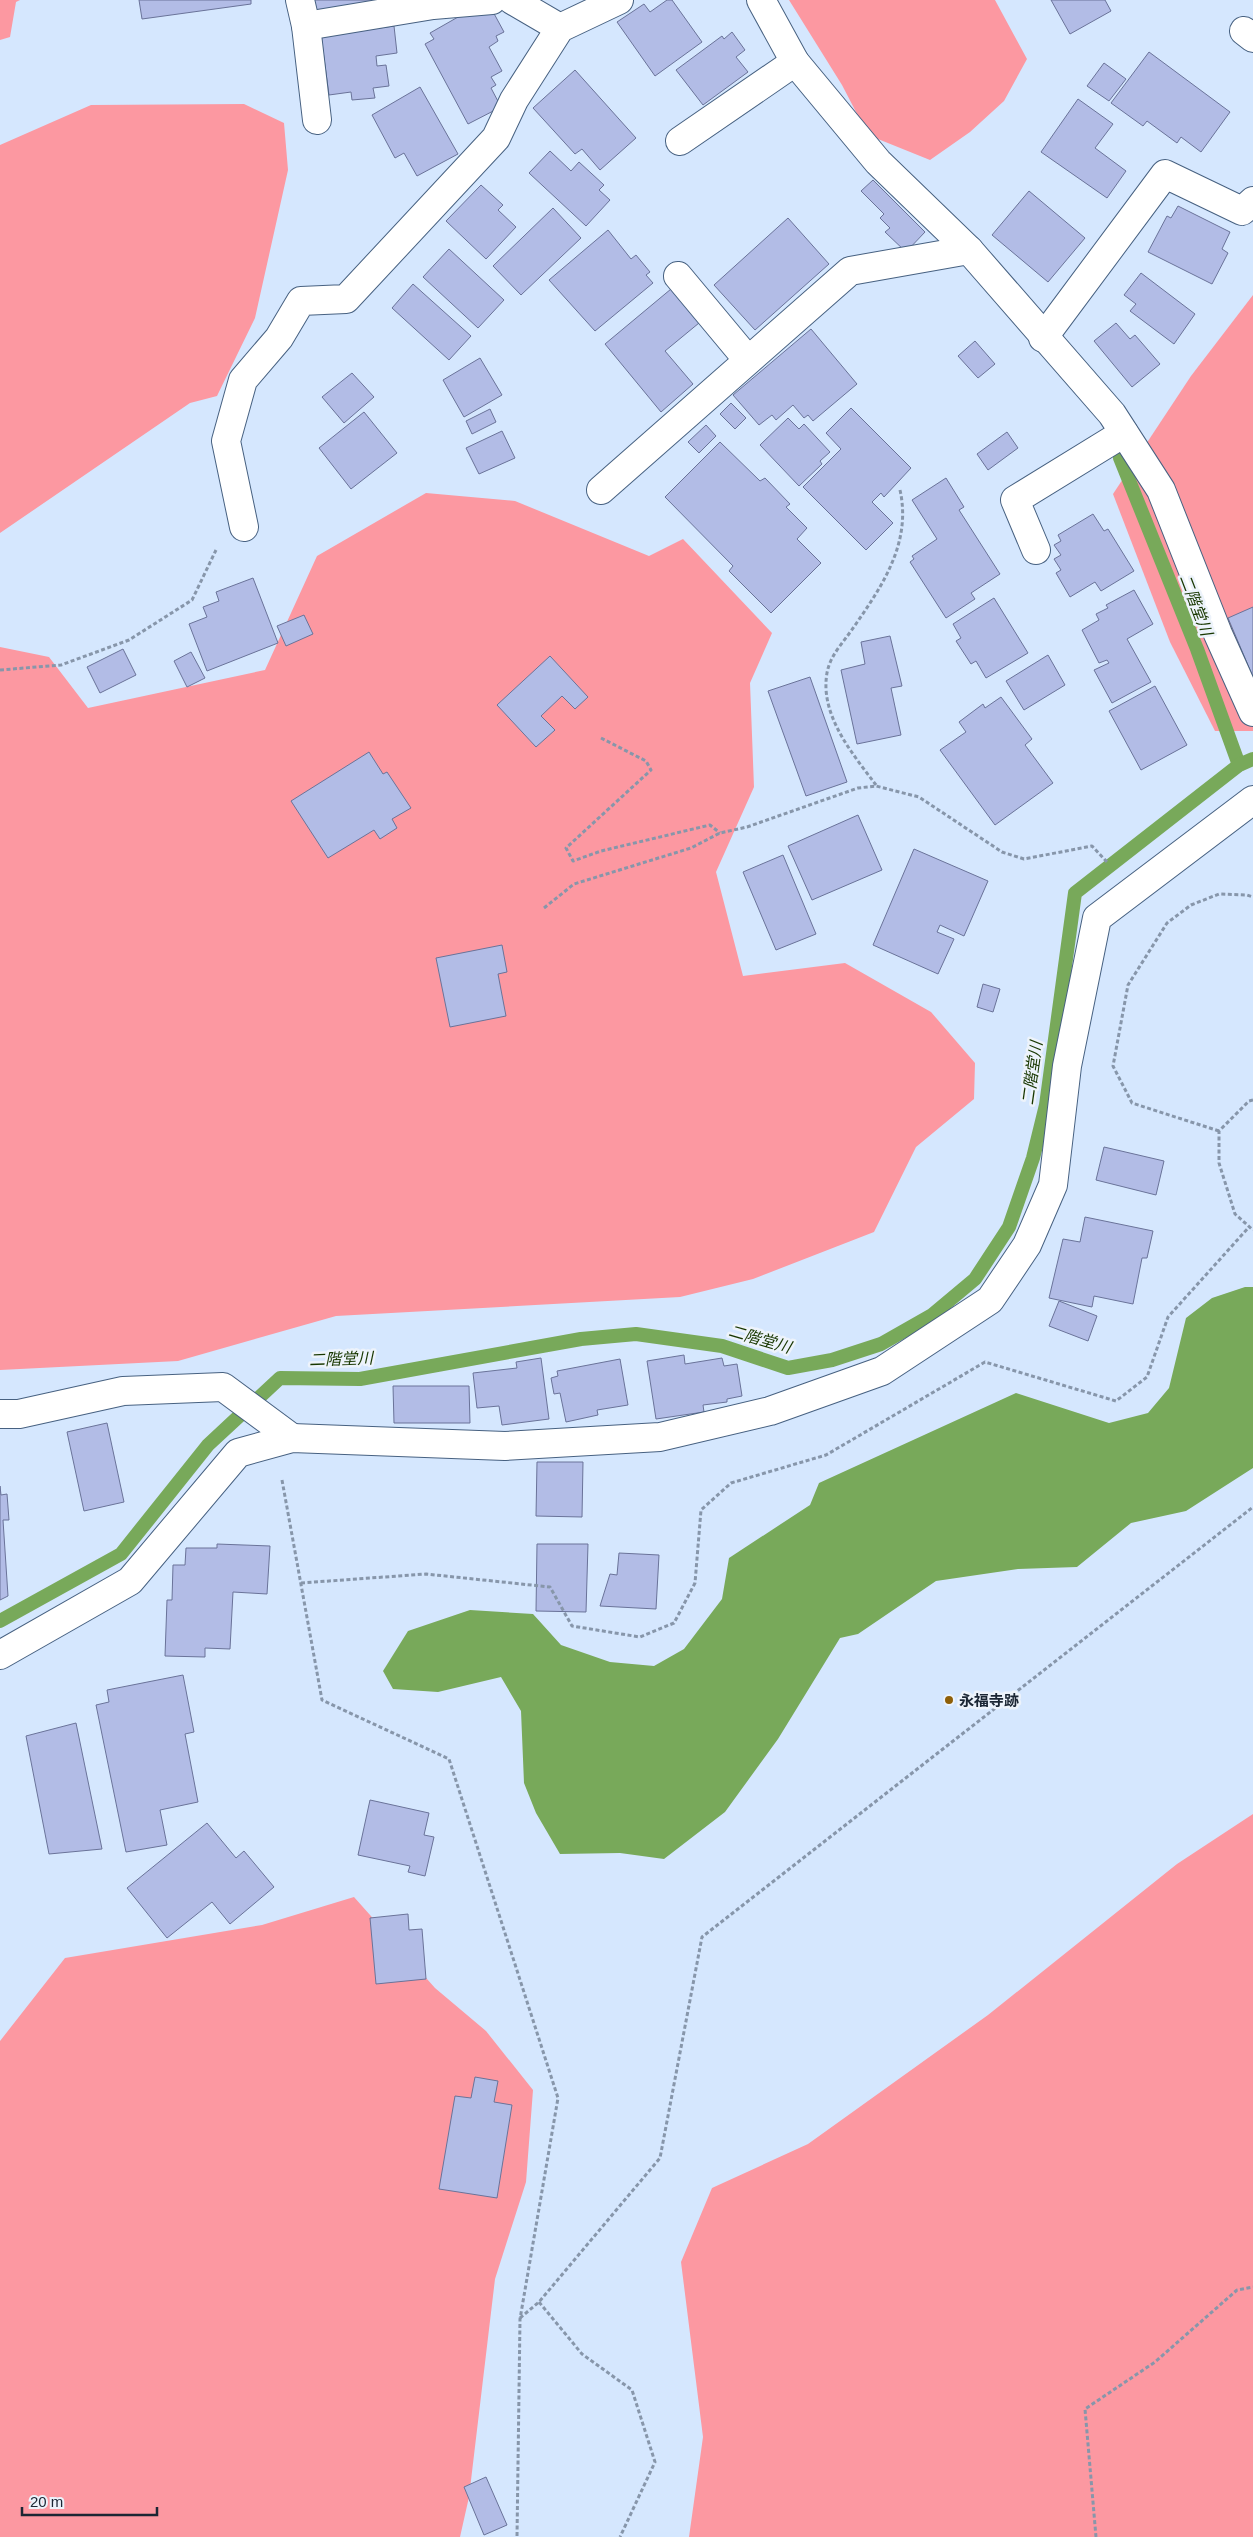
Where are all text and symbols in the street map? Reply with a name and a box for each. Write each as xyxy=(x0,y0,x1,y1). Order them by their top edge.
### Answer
water label: 二階堂川 xyxy=(1177,572,1216,640)
water label: 二階堂川 xyxy=(1019,1038,1045,1106)
water label: 二階堂川 xyxy=(727,1322,795,1357)
water label: 二階堂川 xyxy=(309,1349,375,1369)
place label: 永福寺跡 xyxy=(959,1692,1019,1709)
marker: 永福寺跡 xyxy=(943,1694,955,1706)
scale bar xyxy=(22,2484,158,2516)
text: 20 m xyxy=(30,2493,63,2510)

